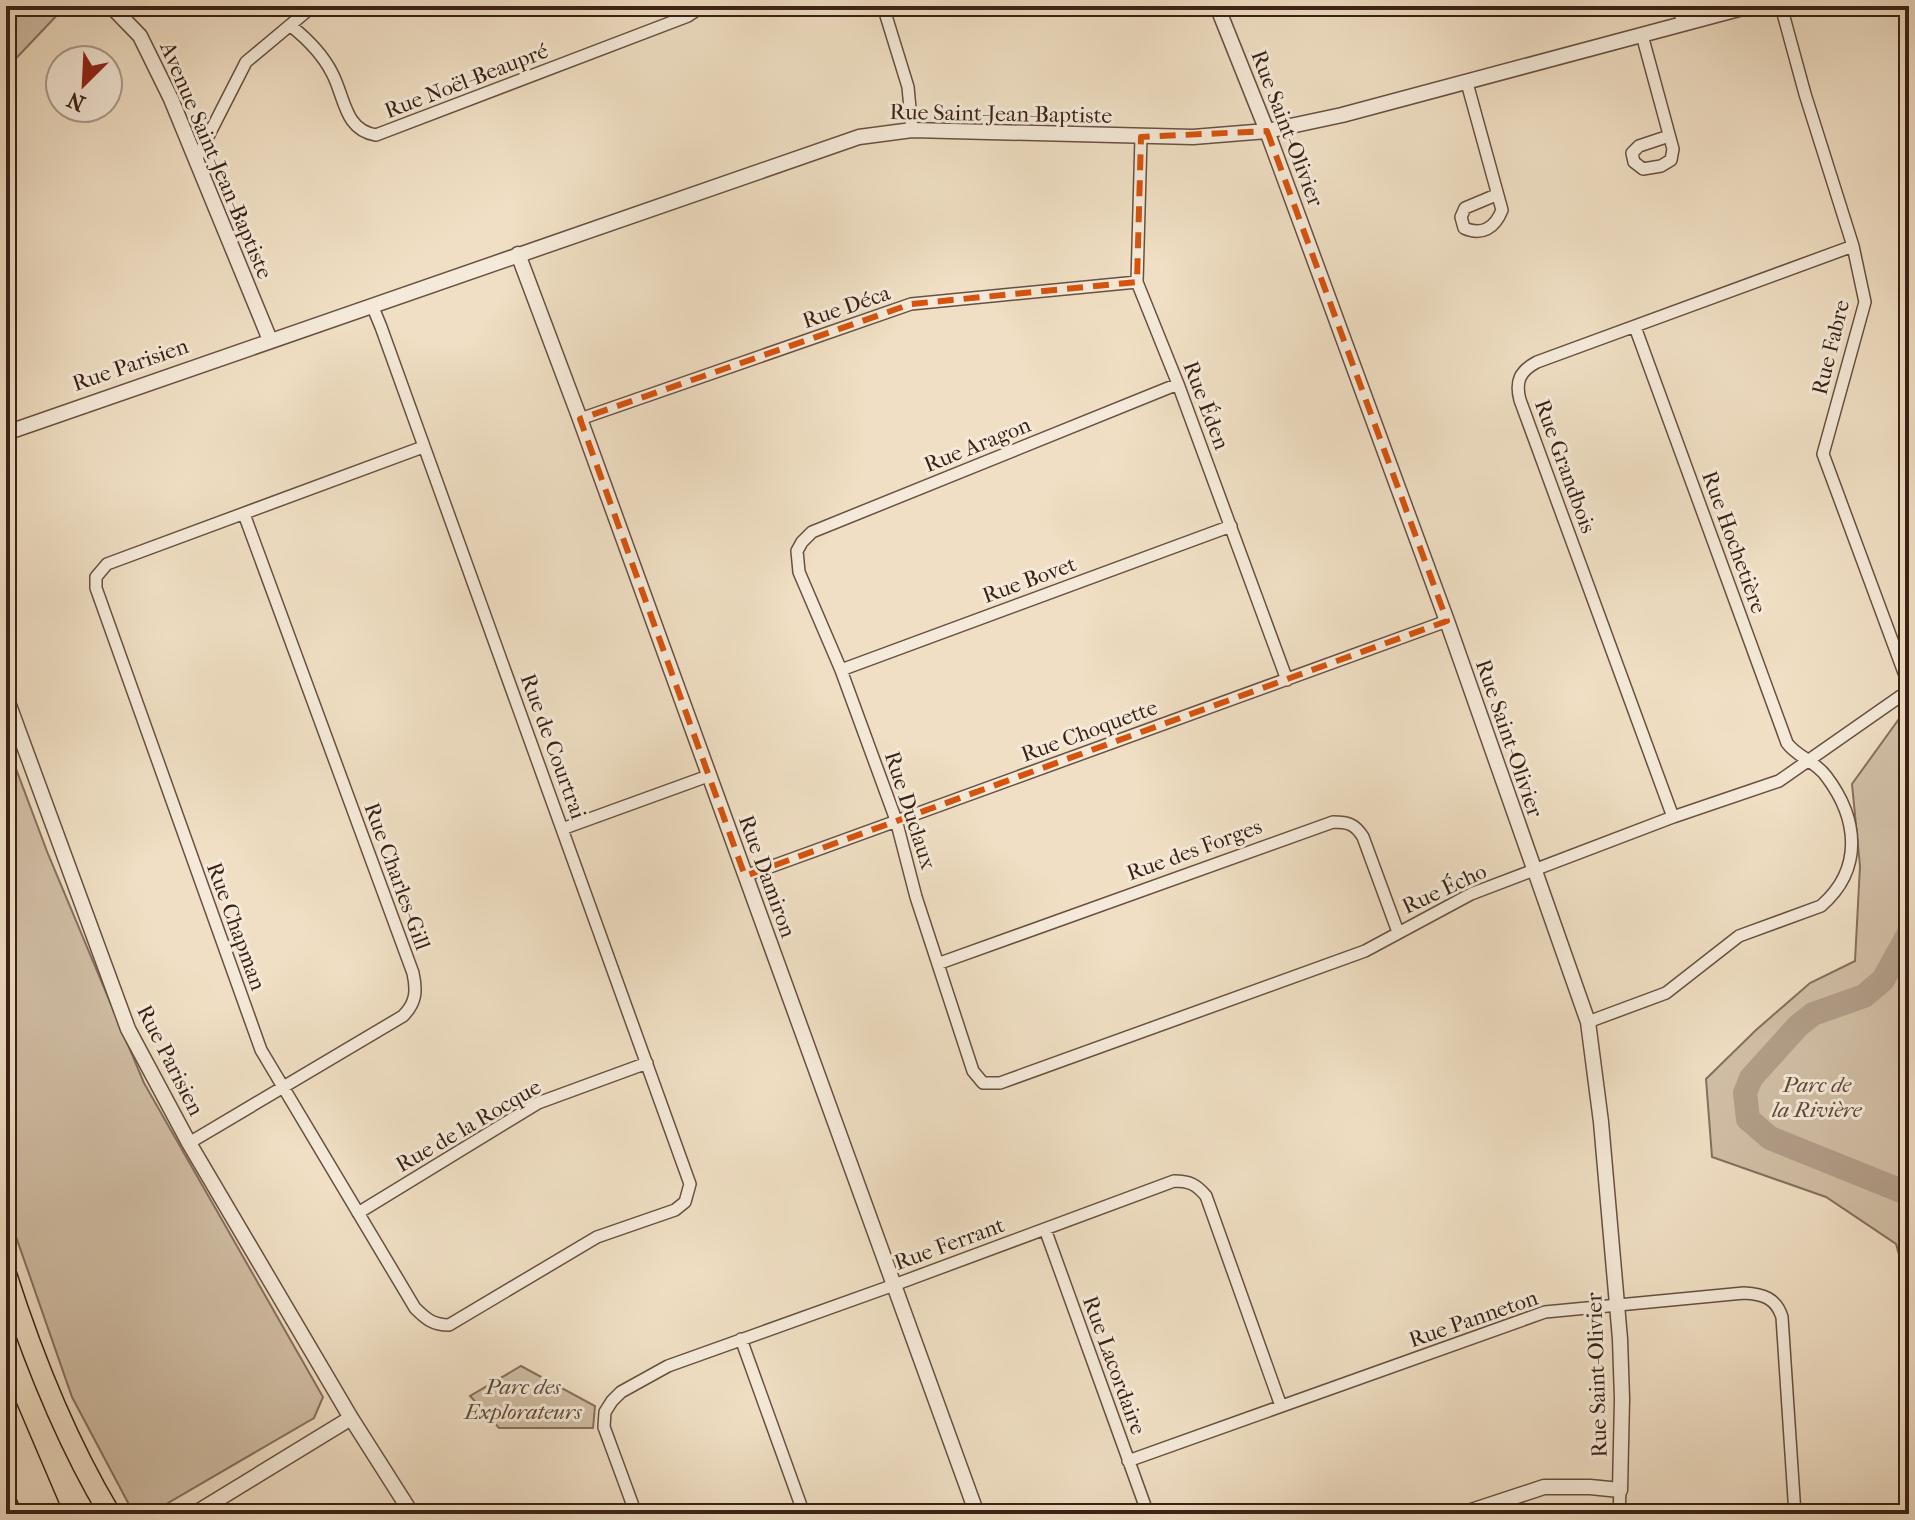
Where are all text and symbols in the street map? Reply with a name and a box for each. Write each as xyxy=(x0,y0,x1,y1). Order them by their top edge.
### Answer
street label: Avenue Saint-Jean-Baptiste xyxy=(154,37,278,283)
street label: Rue Noël-Beaupré xyxy=(381,38,552,124)
north arrow xyxy=(44,44,124,124)
street label: Rue Saint-Olivier xyxy=(1245,47,1329,211)
text: N xyxy=(63,86,89,117)
street label: Rue Saint-Jean-Baptiste xyxy=(889,99,1113,129)
street label: Rue Déca xyxy=(799,280,894,334)
street label: Rue Fabre xyxy=(1807,297,1855,397)
street label: Rue Parisien xyxy=(69,333,192,397)
street label: Rue Éden xyxy=(1177,357,1236,453)
street label: Rue Grandbois xyxy=(1529,396,1601,537)
street label: Rue Aragon xyxy=(920,412,1035,478)
street label: Rue Hochetière xyxy=(1696,468,1772,617)
street label: Rue Bovet xyxy=(979,551,1080,609)
street label: Rue Saint-Olivier xyxy=(1470,656,1548,821)
street label: Rue de Courtrai xyxy=(515,670,592,823)
street label: Rue Choquette xyxy=(1018,694,1161,768)
street label: Rue Duclaux xyxy=(879,748,941,873)
street label: Rue Charles-Gill xyxy=(358,799,436,954)
street label: Rue Damiron xyxy=(733,812,801,941)
street label: Rue des Forges xyxy=(1123,813,1266,886)
street label: Rue Écho xyxy=(1398,857,1491,920)
street label: Rue Chapman xyxy=(201,859,271,994)
street label: Rue Parisien xyxy=(131,1001,209,1120)
park label: Parc de la Rivière xyxy=(1771,1072,1863,1123)
street label: Rue de la Rocque xyxy=(391,1074,546,1178)
street label: Rue Ferrant xyxy=(891,1212,1008,1276)
street label: Rue Panneton xyxy=(1405,1285,1541,1353)
street label: Rue Saint-Olivier xyxy=(1581,1291,1613,1458)
street label: Rue Lacordaire xyxy=(1077,1292,1151,1438)
park label: Parc des Explorateurs xyxy=(462,1374,583,1425)

